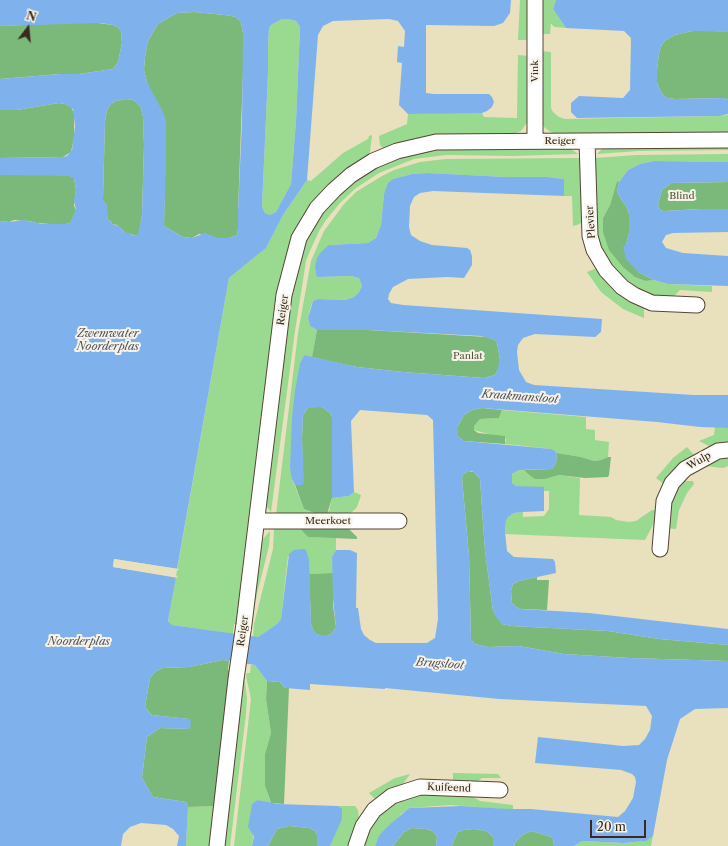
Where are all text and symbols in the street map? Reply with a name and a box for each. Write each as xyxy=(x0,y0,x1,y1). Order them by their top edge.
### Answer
north arrow xyxy=(8,8,48,48)
text: N xyxy=(25,8,38,25)
street label: Vink xyxy=(529,60,541,82)
street label: Reiger xyxy=(545,135,575,147)
park label: Blind xyxy=(669,190,695,202)
street label: Plevier xyxy=(584,205,598,239)
street label: Reiger xyxy=(275,294,291,326)
water label: Zwemwater Noorderplas xyxy=(77,327,139,353)
park label: Panlat xyxy=(453,350,483,362)
water label: Kraakmansloot xyxy=(481,388,559,406)
street label: Wulp xyxy=(685,450,713,472)
street label: Meerkoet xyxy=(305,515,351,527)
street label: Reiger xyxy=(235,615,251,647)
water label: Noorderplas xyxy=(48,635,110,649)
water label: Brugsloot xyxy=(416,656,464,672)
street label: Kuifeend xyxy=(427,781,471,795)
scale bar xyxy=(592,812,648,838)
text: 20 m xyxy=(597,819,626,834)

